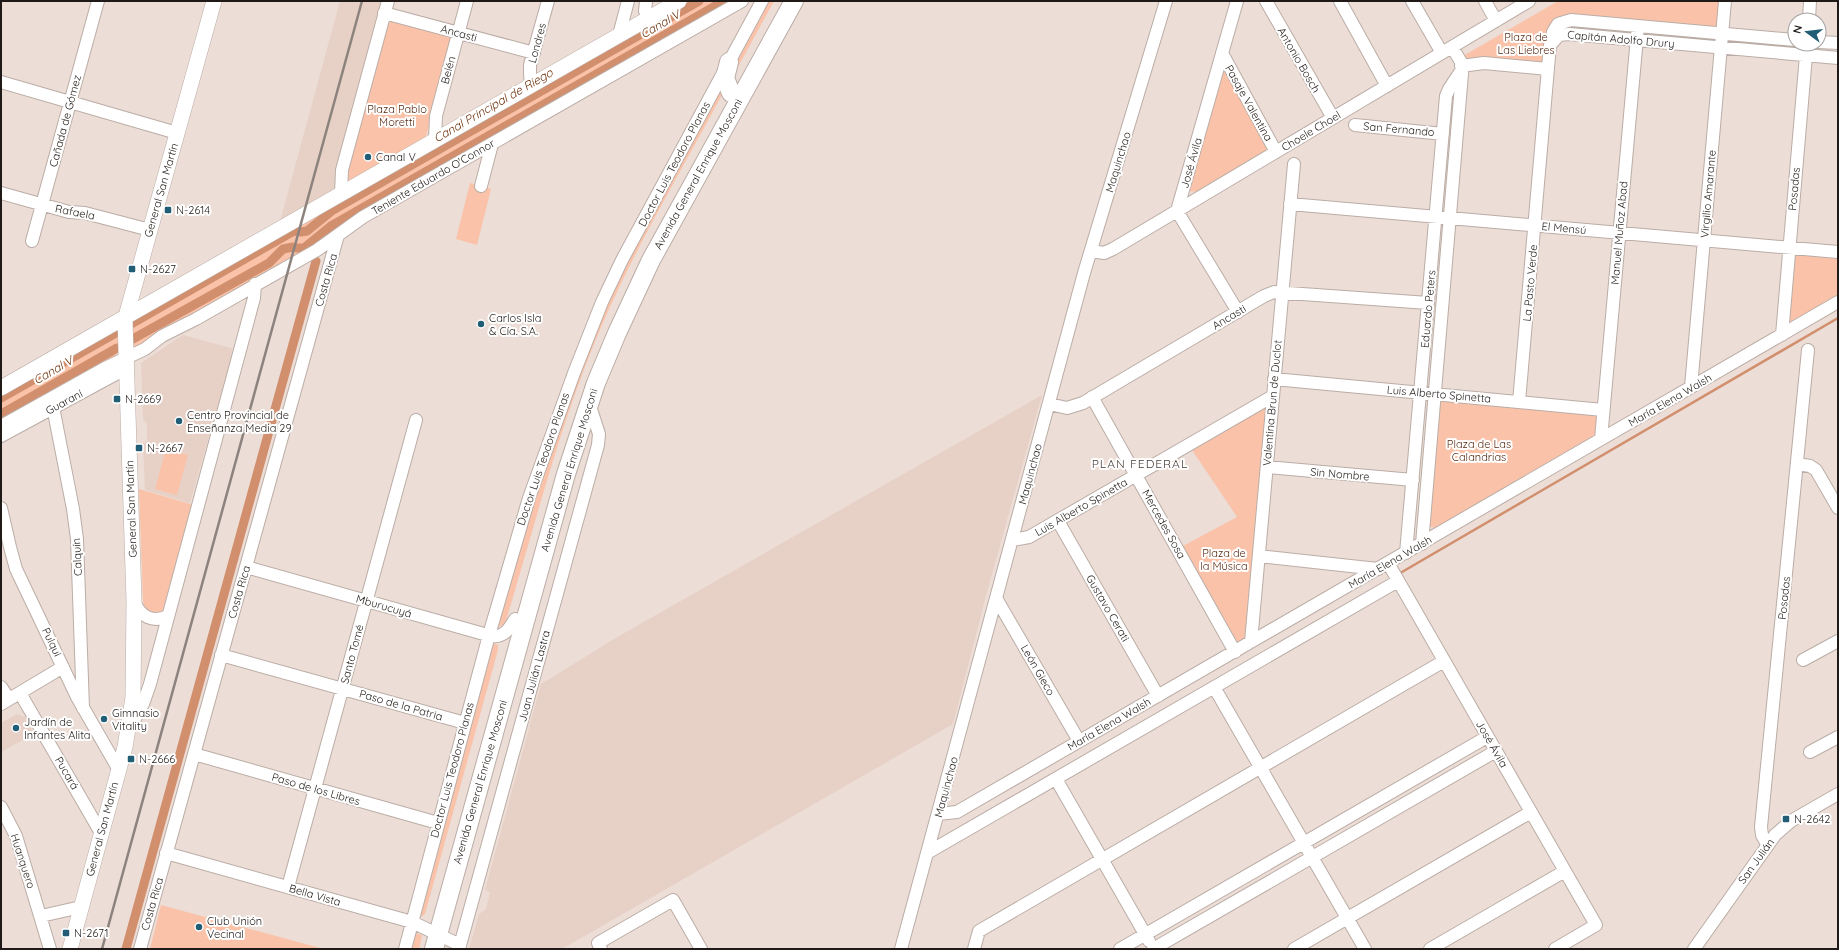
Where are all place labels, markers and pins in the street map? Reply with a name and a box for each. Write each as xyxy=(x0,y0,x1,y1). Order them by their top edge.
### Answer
place label: Canal V xyxy=(376,150,416,164)
marker: Canal V xyxy=(363,152,373,162)
place label: N-2614 xyxy=(176,203,210,217)
marker: N-2614 xyxy=(163,205,173,215)
place label: N-2627 xyxy=(140,262,176,276)
marker: N-2627 xyxy=(127,264,137,274)
place label: Carlos Isla & Cía. S.A. xyxy=(489,311,541,338)
marker: Carlos Isla & Cía. S.A. xyxy=(476,319,486,329)
place label: N-2669 xyxy=(125,392,161,406)
marker: N-2669 xyxy=(112,394,122,404)
place label: Centro Provincial de Enseñanza Media 29 xyxy=(187,408,292,435)
marker: Centro Provincial de Enseñanza Media 29 xyxy=(174,416,184,426)
place label: N-2667 xyxy=(147,441,183,455)
marker: N-2667 xyxy=(134,443,144,453)
place label: Gimnasio Vitality xyxy=(112,706,160,733)
marker: Gimnasio Vitality xyxy=(99,714,109,724)
place label: Jardín de Infantes Alita xyxy=(24,715,91,742)
marker: Jardín de Infantes Alita xyxy=(11,723,21,733)
place label: N-2666 xyxy=(139,752,175,766)
marker: N-2666 xyxy=(126,754,136,764)
place label: N-2642 xyxy=(1794,812,1830,826)
marker: N-2642 xyxy=(1781,814,1791,824)
place label: Club Unión Vecinal xyxy=(207,914,262,941)
marker: Club Unión Vecinal xyxy=(194,922,204,932)
place label: N-2671 xyxy=(74,926,109,940)
marker: N-2671 xyxy=(61,928,71,938)

